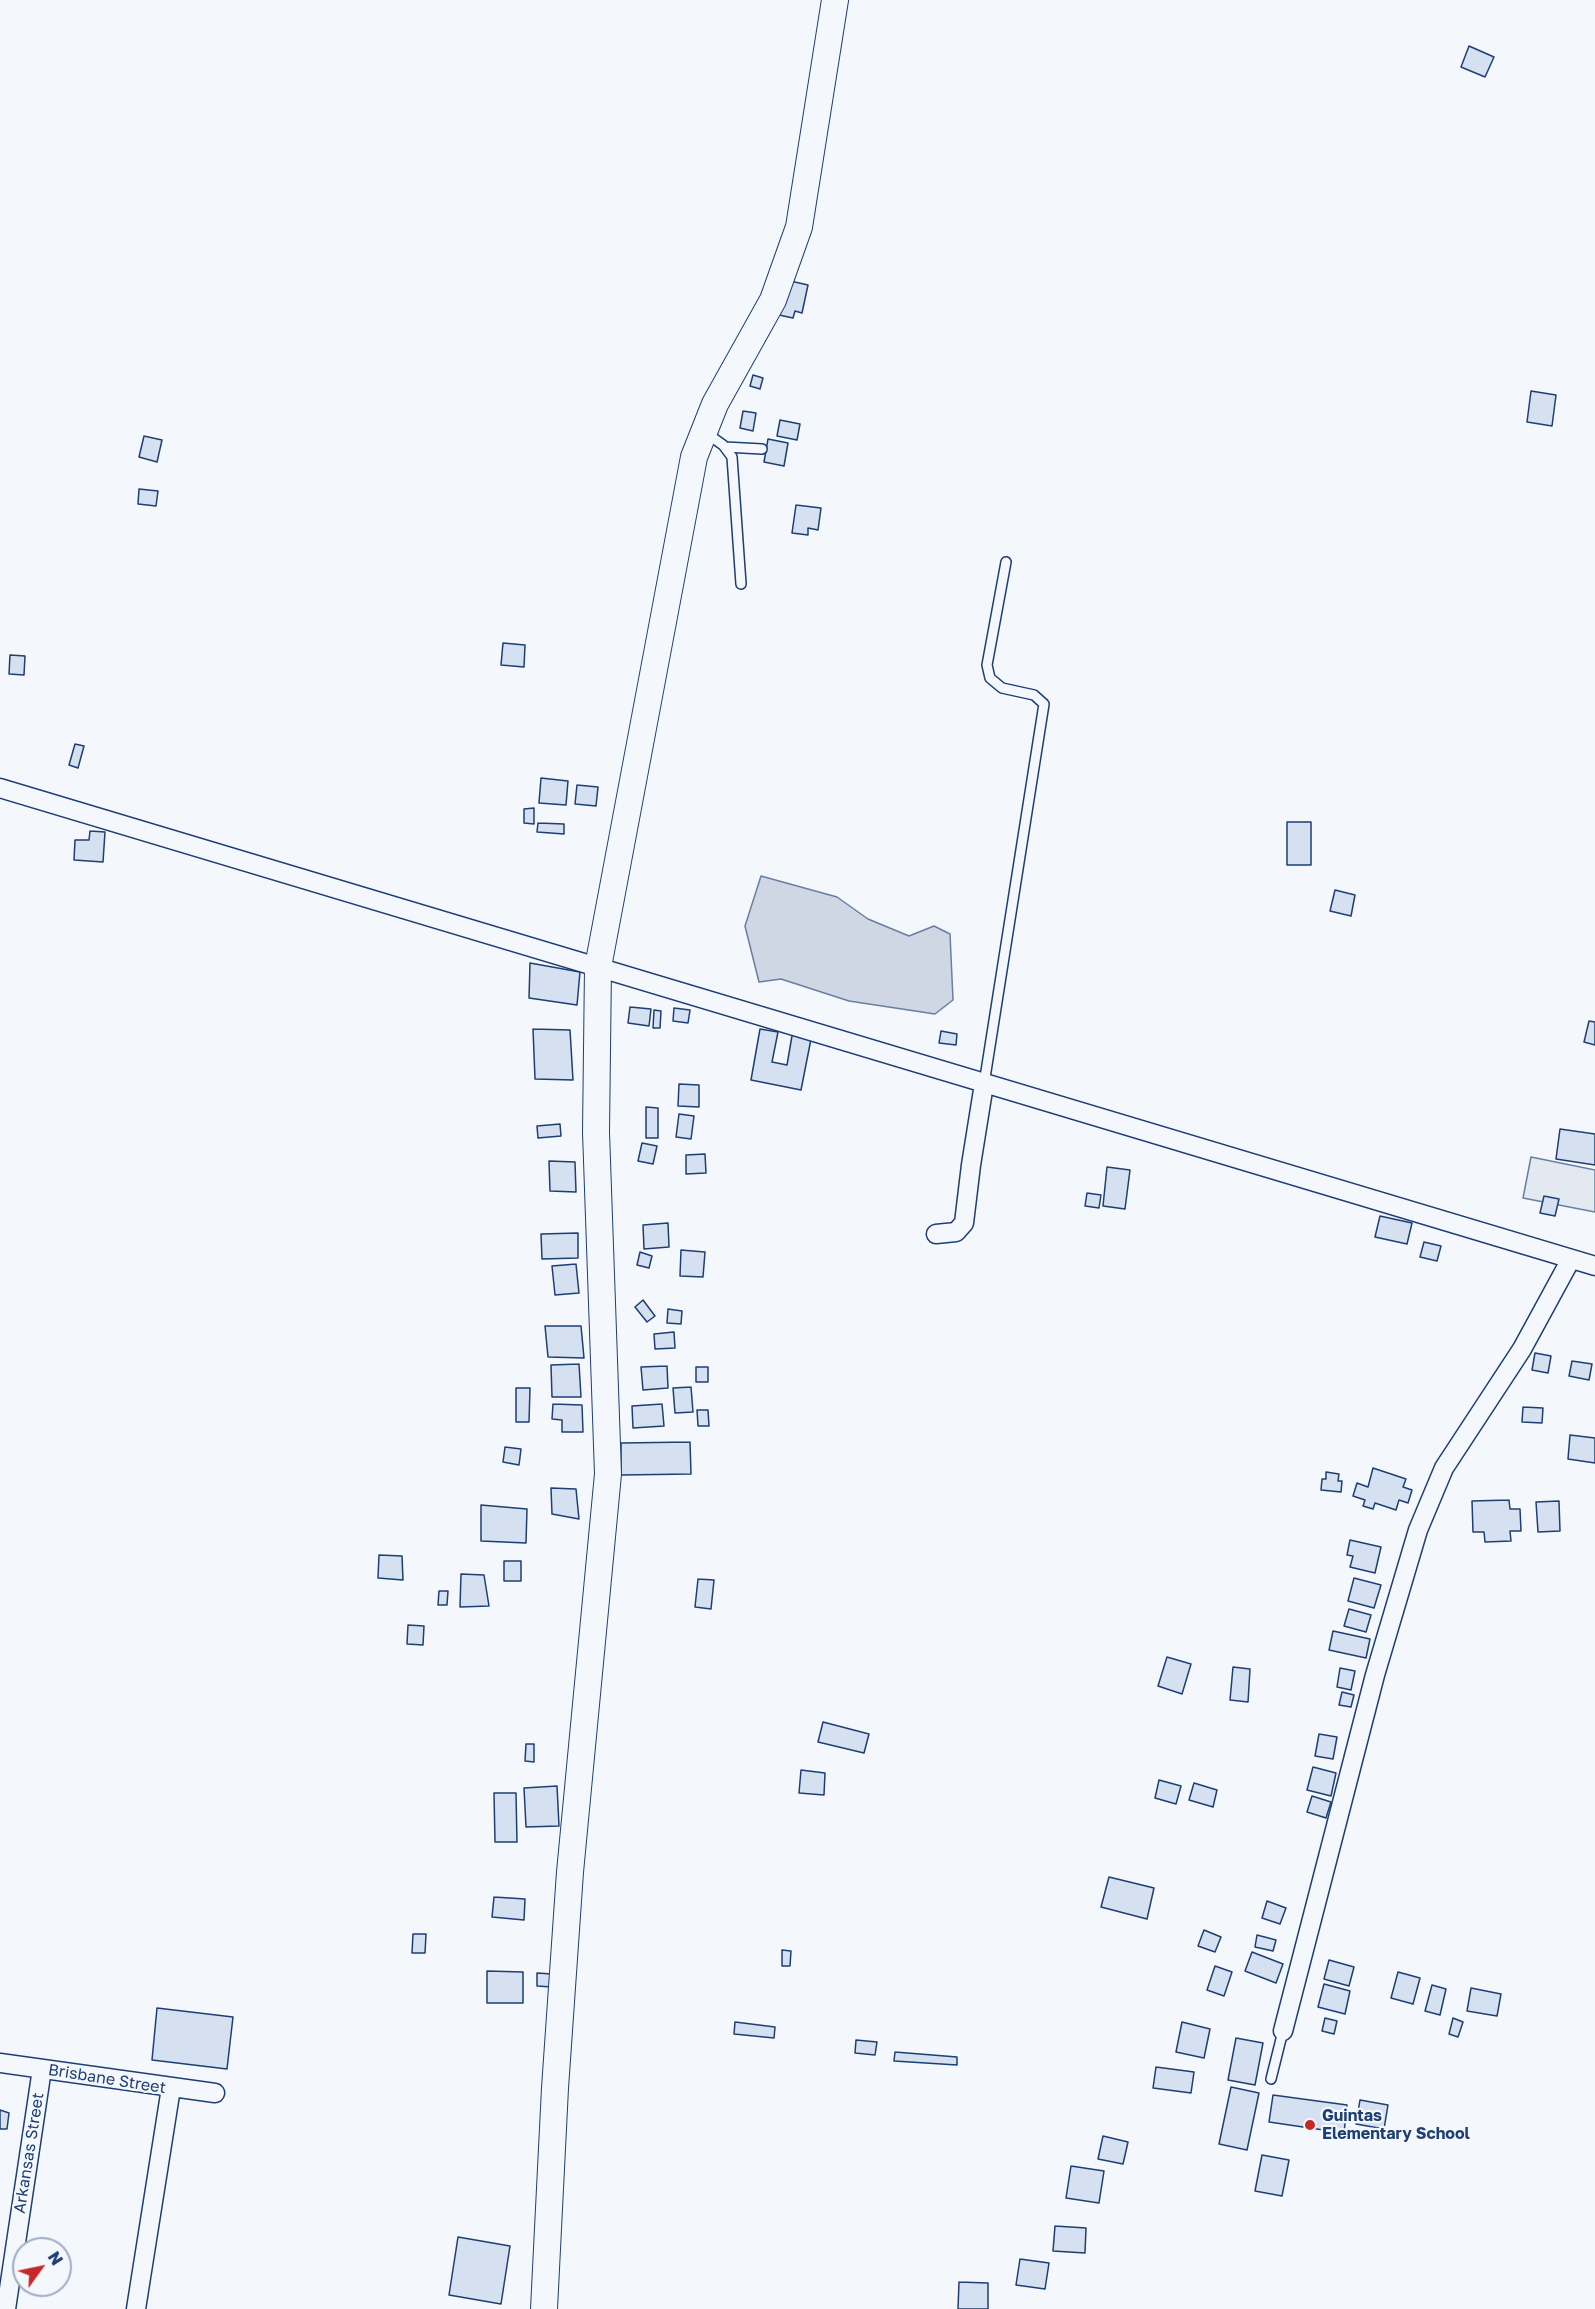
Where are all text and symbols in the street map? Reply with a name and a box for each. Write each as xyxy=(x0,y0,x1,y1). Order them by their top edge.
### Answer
street label: Brisbane Street xyxy=(47,2060,167,2098)
street label: Arkansas Street xyxy=(10,2091,48,2215)
place label: Guintas Elementary School xyxy=(1322,2106,1470,2144)
marker: Guintas Elementary School xyxy=(1303,2118,1317,2132)
north arrow xyxy=(12,2237,72,2297)
text: N xyxy=(44,2248,67,2269)

